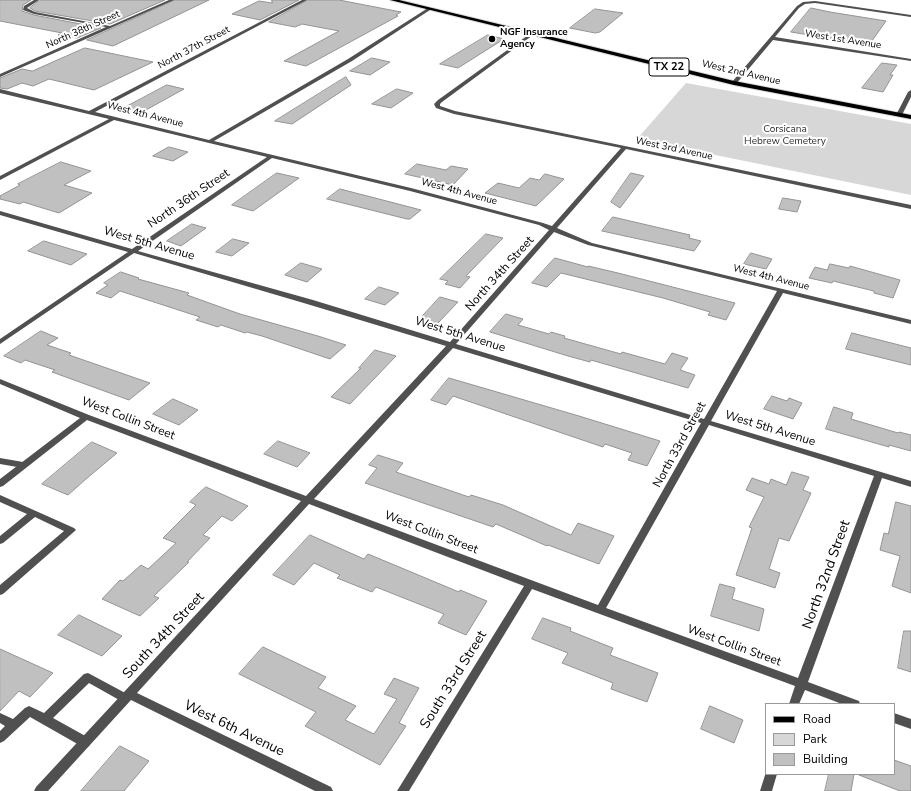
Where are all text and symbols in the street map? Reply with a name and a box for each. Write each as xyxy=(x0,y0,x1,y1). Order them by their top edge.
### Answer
street label: North 38th Street xyxy=(44,8,122,52)
street label: North 37th Street xyxy=(156,24,232,72)
place label: NGF Insurance Agency xyxy=(500,27,568,50)
street label: West 1st Avenue xyxy=(804,28,882,52)
marker: NGF Insurance Agency xyxy=(487,34,497,44)
road number: TX 22 xyxy=(649,58,689,76)
street label: West 2nd Avenue xyxy=(700,58,782,88)
street label: West 4th Avenue xyxy=(106,100,184,130)
park label: Corsicana Hebrew Cemetery xyxy=(744,124,826,148)
street label: West 3rd Avenue xyxy=(634,135,714,163)
street label: North 36th Street xyxy=(145,166,233,232)
street label: West 4th Avenue xyxy=(420,176,498,208)
street label: West 5th Avenue xyxy=(102,224,196,264)
street label: North 34th Street xyxy=(463,234,537,314)
street label: West 4th Avenue xyxy=(732,263,810,293)
street label: West 5th Avenue xyxy=(413,314,507,356)
street label: West Collin Street xyxy=(79,395,177,443)
street label: North 33rd Street xyxy=(651,400,709,490)
street label: West 5th Avenue xyxy=(723,408,817,450)
street label: West Collin Street xyxy=(382,509,480,557)
street label: North 32nd Street xyxy=(799,518,855,632)
street label: South 34th Street xyxy=(120,589,208,683)
street label: West Collin Street xyxy=(685,622,783,670)
street label: South 33rd Street xyxy=(417,628,491,732)
street label: West 6th Avenue xyxy=(181,697,287,761)
legend xyxy=(765,703,895,775)
text: Road xyxy=(803,711,831,727)
text: Park xyxy=(803,731,827,747)
text: Building xyxy=(803,751,848,767)

